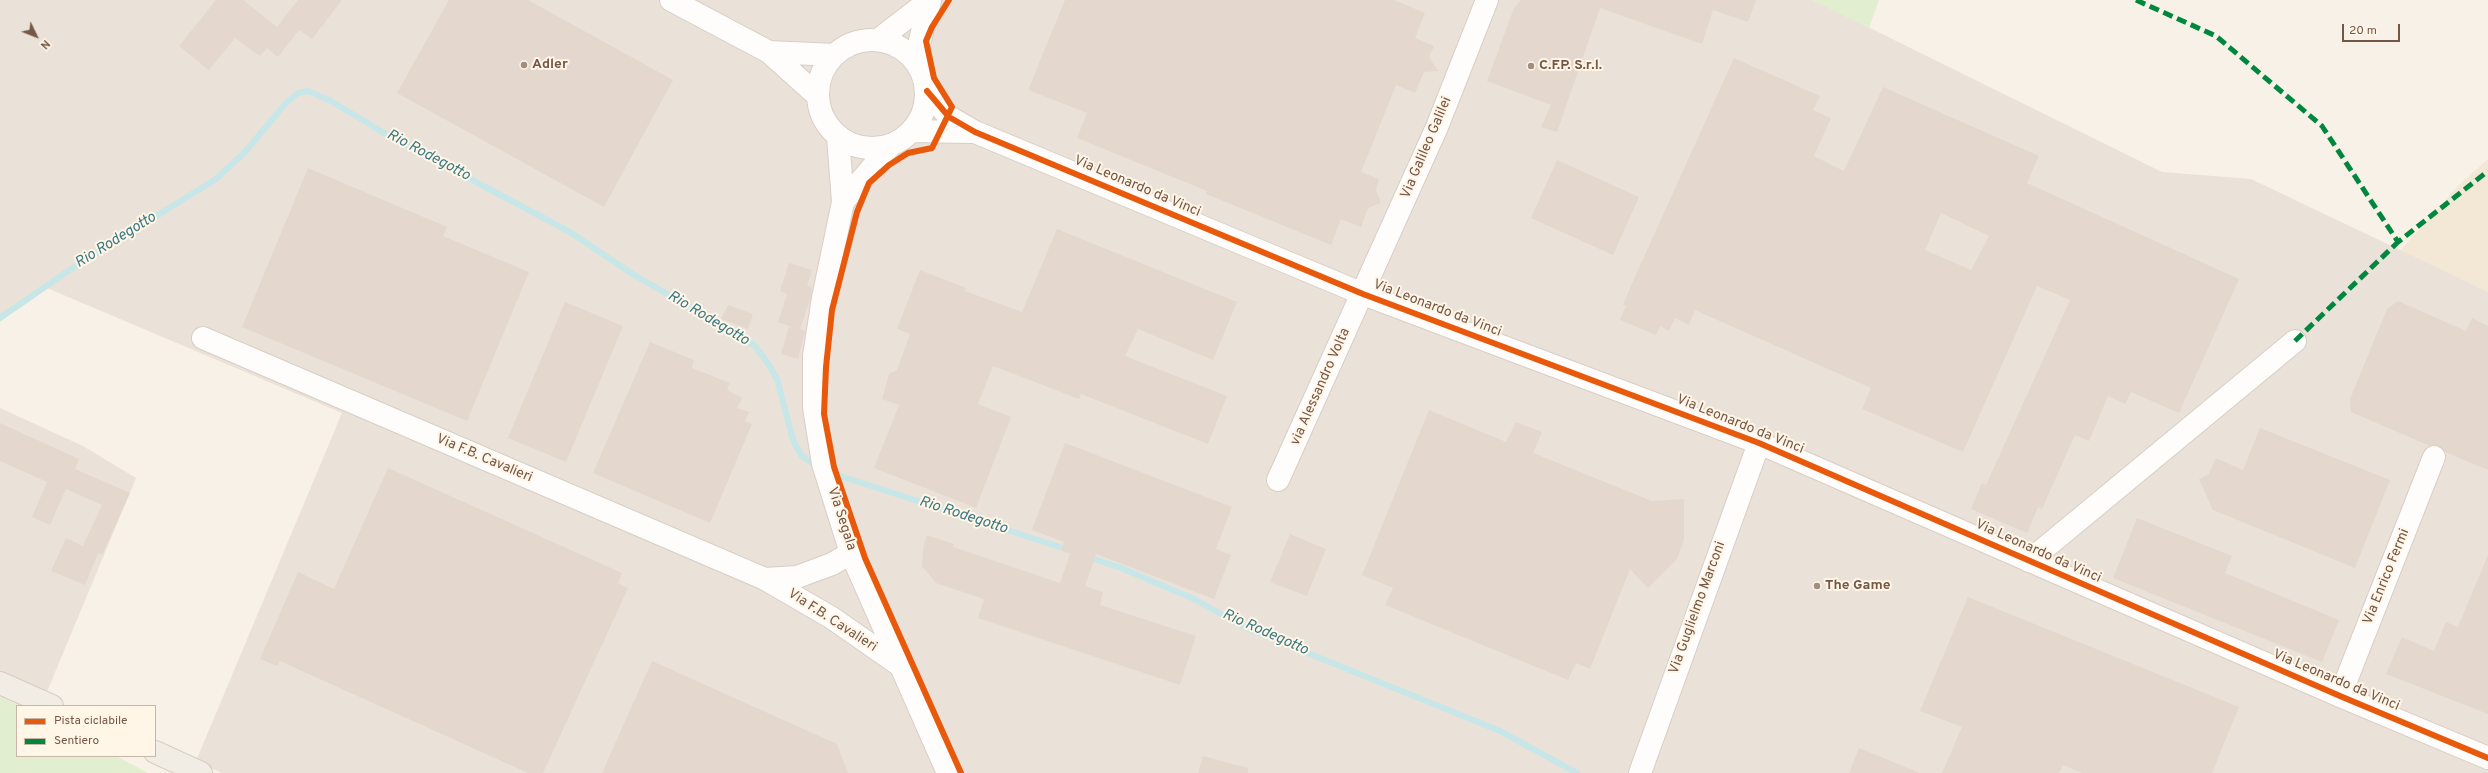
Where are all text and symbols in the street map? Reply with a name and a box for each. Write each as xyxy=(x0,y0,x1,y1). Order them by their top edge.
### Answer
north arrow xyxy=(16,16,56,56)
scale bar xyxy=(2344,16,2402,42)
text: 20 m xyxy=(2349,23,2377,39)
text: N xyxy=(37,37,53,52)
place label: Adler xyxy=(532,57,568,73)
place label: C.F.P. S.r.l. xyxy=(1539,58,1602,74)
marker: Adler xyxy=(519,60,529,70)
marker: C.F.P. S.r.l. xyxy=(1526,61,1536,71)
street label: Via Galileo Galilei xyxy=(1398,95,1456,201)
water label: Rio Rodegotto xyxy=(383,126,473,186)
street label: Via Leonardo da Vinci xyxy=(1071,153,1203,221)
water label: Rio Rodegotto xyxy=(72,209,160,273)
street label: Via Leonardo da Vinci xyxy=(1370,277,1504,341)
water label: Rio Rodegotto xyxy=(664,288,752,350)
street label: via Alessandro Volta xyxy=(1288,326,1354,448)
street label: Via Leonardo da Vinci xyxy=(1674,392,1806,458)
street label: Via F.B. Cavalieri xyxy=(433,431,535,487)
street label: Via Segala xyxy=(823,485,859,553)
water label: Rio Rodegotto xyxy=(917,493,1009,539)
street label: Via Leonardo da Vinci xyxy=(1972,517,2104,587)
street label: Via Enrico Fermi xyxy=(2360,527,2414,627)
street label: Via Guglielmo Marconi xyxy=(1666,539,1730,677)
place label: The Game xyxy=(1825,578,1891,594)
marker: The Game xyxy=(1812,581,1822,591)
street label: Via F.B. Cavalieri xyxy=(784,586,880,656)
water label: Rio Rodegotto xyxy=(1219,606,1311,660)
street label: Via Leonardo da Vinci xyxy=(2270,647,2402,715)
legend xyxy=(16,705,156,757)
text: Pista ciclabile xyxy=(54,713,128,729)
text: Sentiero xyxy=(54,733,99,749)

